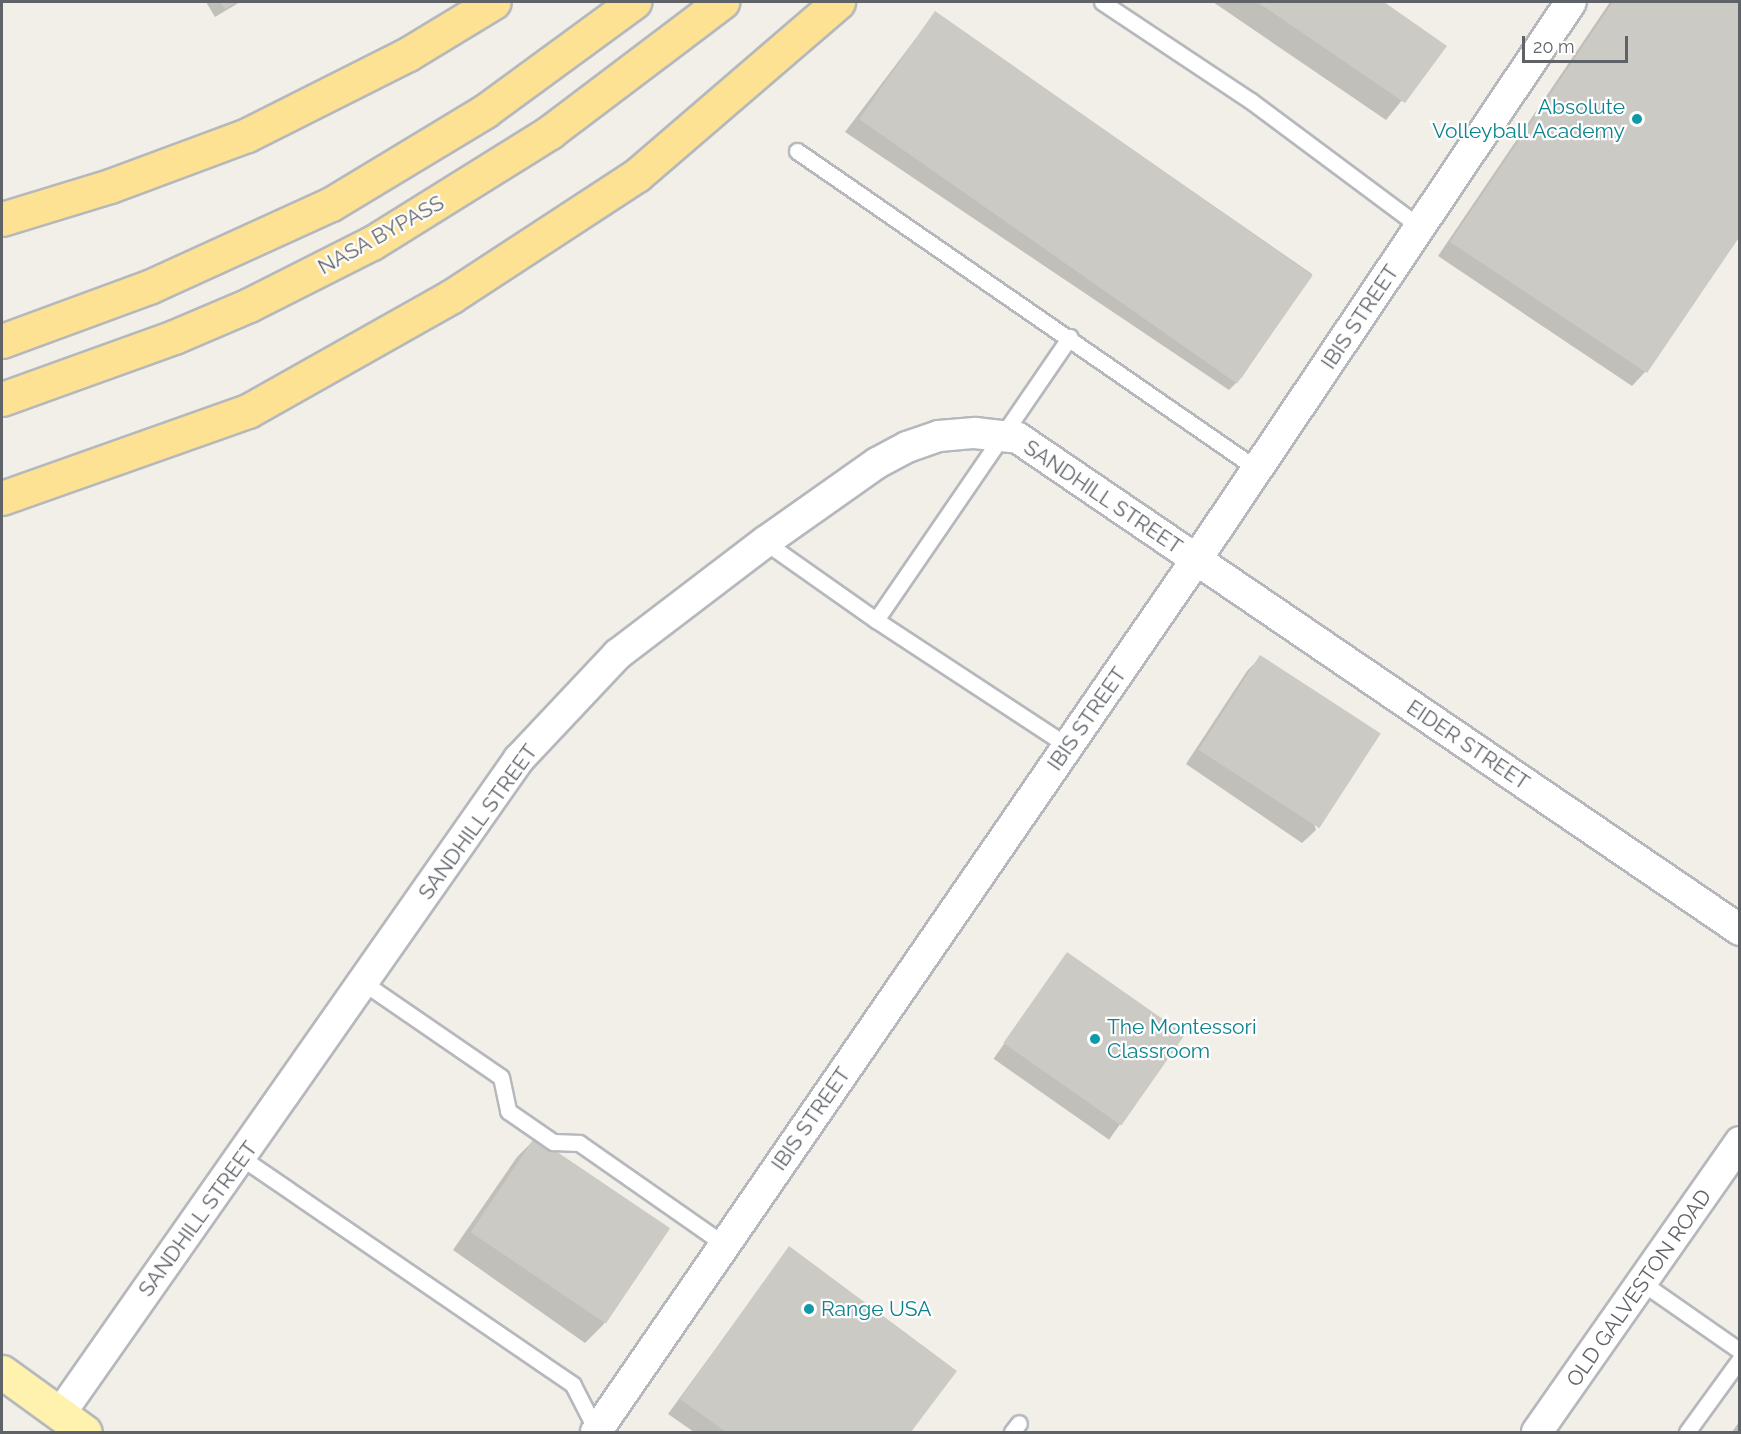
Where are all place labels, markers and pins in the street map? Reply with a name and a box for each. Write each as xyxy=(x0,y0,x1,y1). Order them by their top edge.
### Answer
place label: Absolute Volleyball Academy xyxy=(1431,94,1625,144)
marker: Absolute Volleyball Academy xyxy=(1630,112,1644,126)
place label: The Montessori Classroom xyxy=(1107,1014,1257,1064)
marker: The Montessori Classroom xyxy=(1088,1032,1102,1046)
place label: Range USA xyxy=(821,1296,931,1322)
marker: Range USA xyxy=(802,1302,816,1316)

